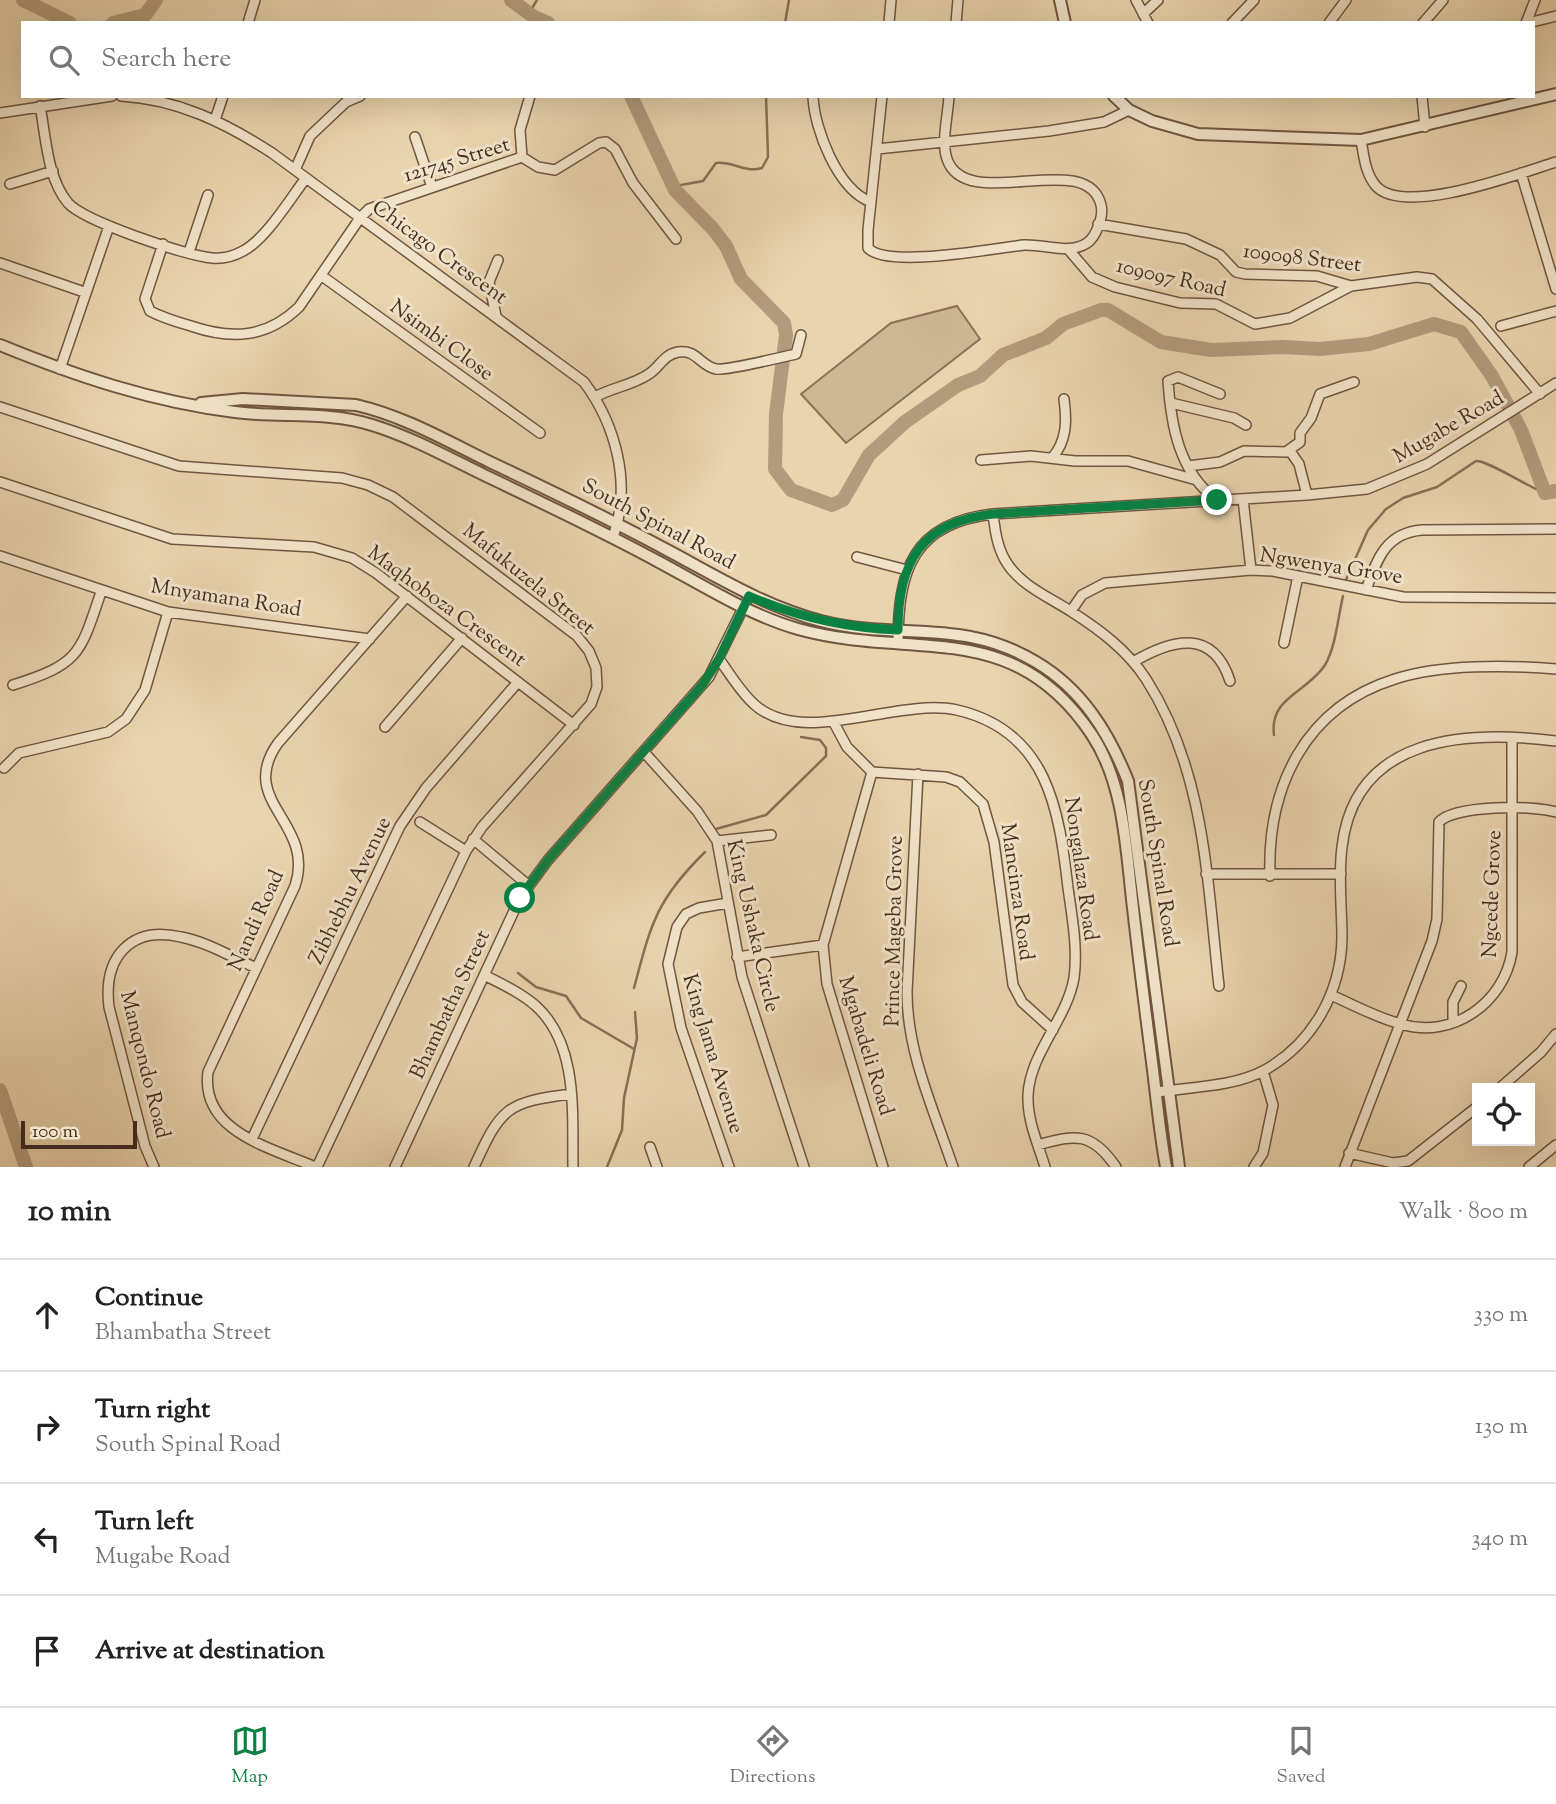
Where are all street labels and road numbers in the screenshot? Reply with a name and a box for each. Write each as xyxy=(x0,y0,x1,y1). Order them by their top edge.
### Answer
street label: 121745 Street xyxy=(400,131,514,191)
street label: Chicago Crescent xyxy=(365,193,513,313)
street label: 109098 Street xyxy=(1241,237,1363,281)
street label: 109097 Road xyxy=(1113,252,1229,306)
street label: Nsimbi Close xyxy=(383,293,499,389)
street label: Mugabe Road xyxy=(1388,384,1510,472)
street label: South Spinal Road xyxy=(576,472,740,578)
street label: Mafukuzela Street xyxy=(455,517,601,643)
street label: Maqhoboza Crescent xyxy=(360,539,532,675)
street label: Ngwenya Grove xyxy=(1257,541,1405,593)
street label: Mnyamana Road xyxy=(149,572,304,626)
street label: South Spinal Road xyxy=(1129,777,1185,949)
street label: Nongalaza Road xyxy=(1055,795,1105,943)
street label: Zibhebhu Avenue xyxy=(302,812,400,970)
street label: Mancinza Road xyxy=(992,821,1040,963)
street label: Ngcede Grove xyxy=(1476,830,1510,958)
street label: Prince Mageba Grove xyxy=(878,835,912,1027)
street label: King Ushaka Circle xyxy=(718,837,786,1015)
street label: Nandi Road xyxy=(221,865,293,976)
street label: Bhambatha Street xyxy=(403,926,499,1084)
street label: King Jama Avenue xyxy=(673,970,751,1138)
street label: Mgabadeli Road xyxy=(830,973,900,1120)
street label: Manqondo Road xyxy=(111,988,177,1142)

